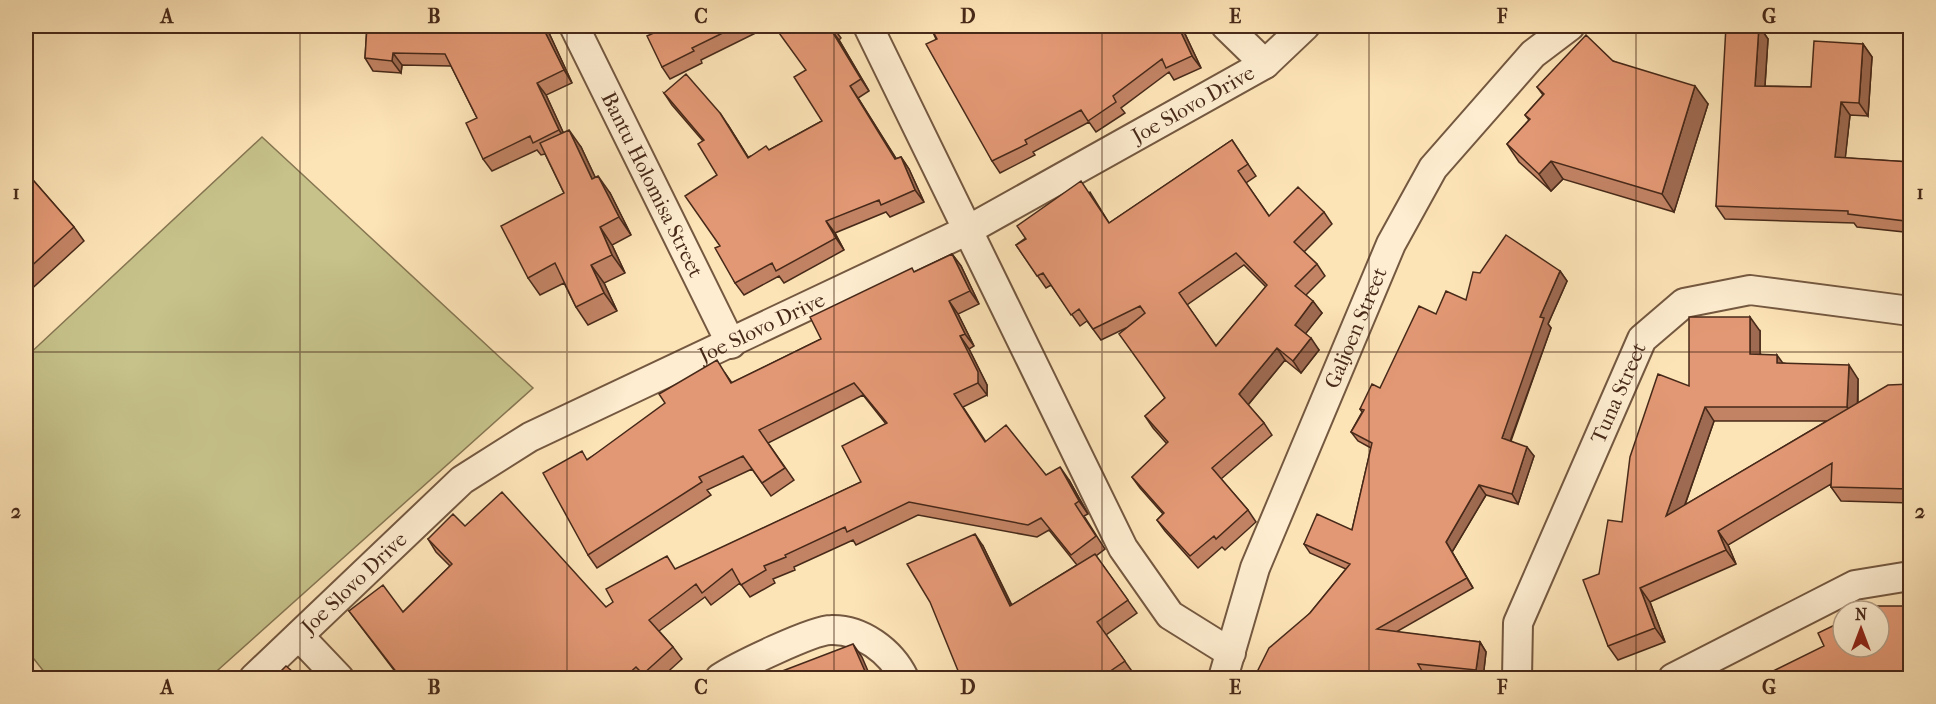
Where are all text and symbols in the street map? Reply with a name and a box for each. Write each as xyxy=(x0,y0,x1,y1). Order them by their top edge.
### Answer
text: A xyxy=(159,5,175,28)
text: B xyxy=(427,5,441,28)
text: C xyxy=(694,5,708,28)
text: D xyxy=(960,5,976,28)
text: E xyxy=(1229,5,1241,28)
text: F xyxy=(1496,5,1508,28)
text: G xyxy=(1762,5,1776,28)
street label: Joe Slovo Drive xyxy=(1126,60,1259,149)
street label: Bantu Holomisa Street xyxy=(597,88,708,282)
text: 1 xyxy=(12,181,20,204)
text: 1 xyxy=(1916,181,1924,204)
street label: Galjoen Street xyxy=(1320,263,1392,392)
street label: Joe Slovo Drive xyxy=(693,287,829,368)
street label: Tuna Street xyxy=(1586,338,1651,447)
text: 2 xyxy=(11,500,21,523)
text: 2 xyxy=(1915,500,1925,523)
street label: Joe Slovo Drive xyxy=(295,527,412,640)
north arrow xyxy=(1831,599,1891,659)
text: N xyxy=(1855,605,1868,624)
text: A xyxy=(159,676,175,699)
text: B xyxy=(427,676,441,699)
text: C xyxy=(694,676,708,699)
text: D xyxy=(960,676,976,699)
text: E xyxy=(1229,676,1241,699)
text: F xyxy=(1496,676,1508,699)
text: G xyxy=(1762,676,1776,699)

